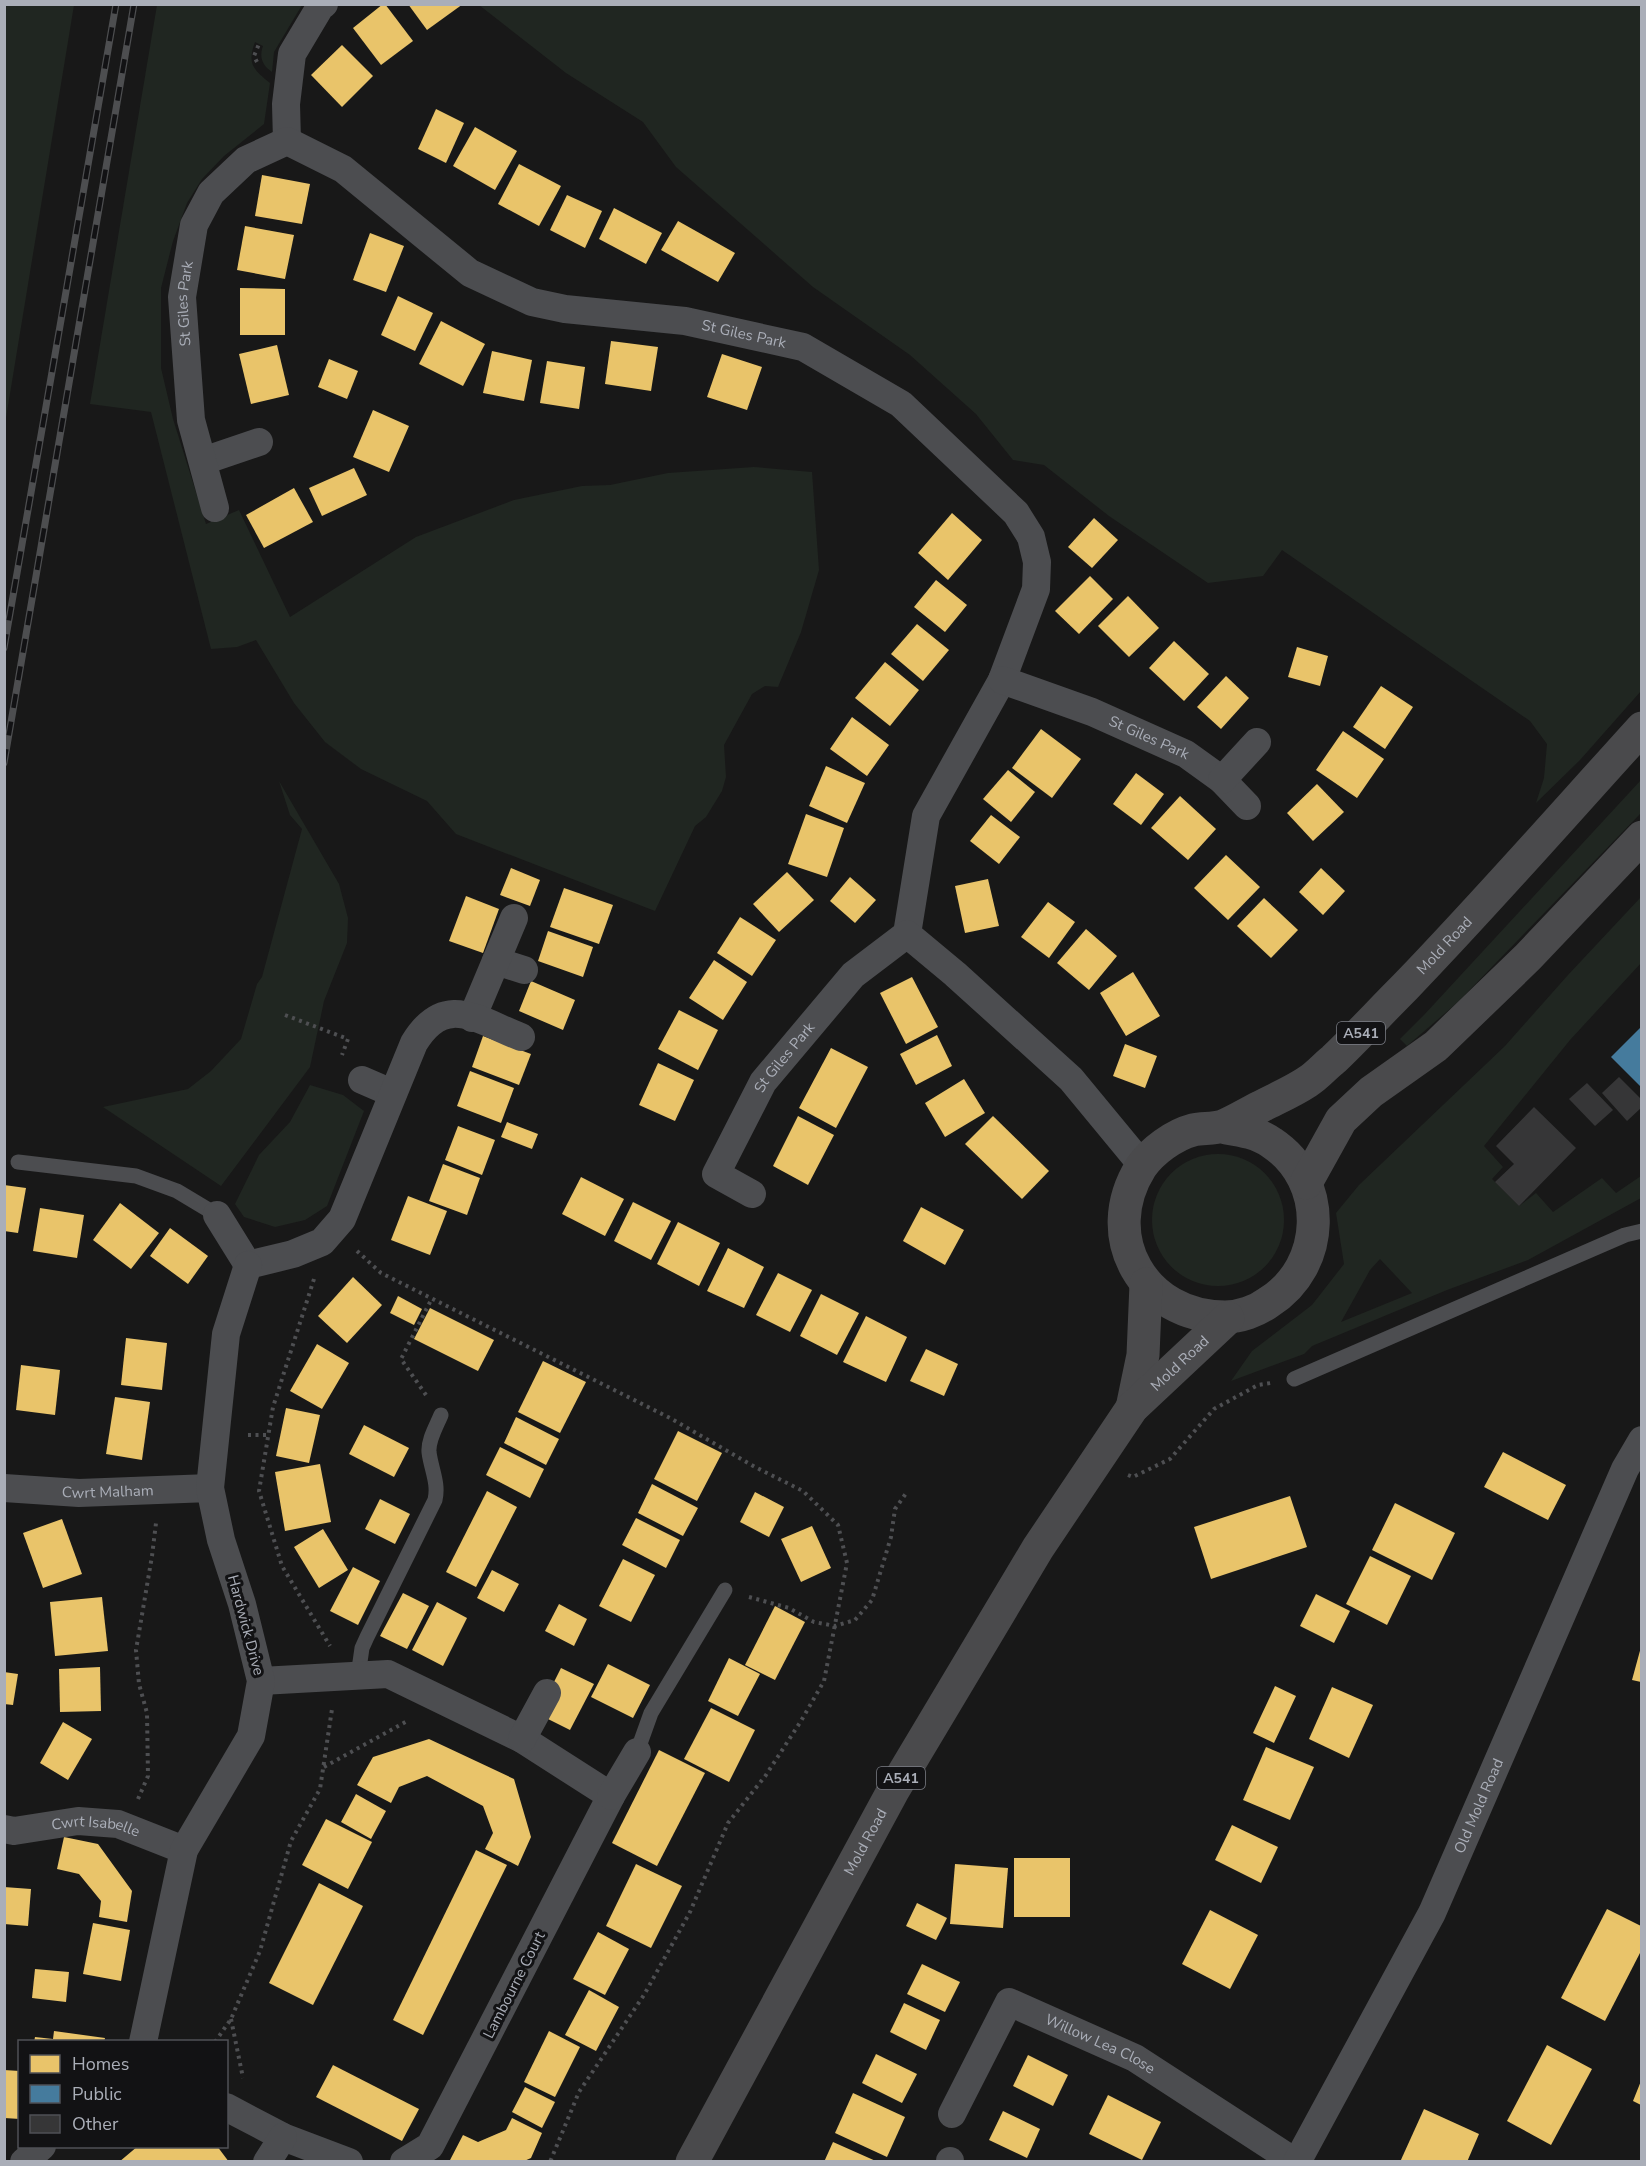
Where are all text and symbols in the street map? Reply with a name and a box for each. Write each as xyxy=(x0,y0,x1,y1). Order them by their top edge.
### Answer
street label: St Giles Park xyxy=(172,259,198,347)
street label: St Giles Park xyxy=(700,315,789,353)
street label: St Giles Park xyxy=(1106,711,1193,764)
street label: Mold Road xyxy=(1412,912,1477,979)
street label: St Giles Park xyxy=(749,1017,820,1096)
road number: A541 xyxy=(1337,1022,1385,1044)
street label: Mold Road xyxy=(1146,1331,1213,1396)
street label: Cwrt Malham xyxy=(61,1480,154,1503)
street label: Hardwick Drive xyxy=(223,1572,269,1678)
street label: Old Mold Road xyxy=(1449,1755,1508,1856)
road number: A541 xyxy=(877,1767,925,1789)
street label: Mold Road xyxy=(839,1805,892,1879)
street label: Cwrt Isabelle xyxy=(50,1811,143,1842)
street label: Lambourne Court xyxy=(478,1927,550,2042)
street label: Willow Lea Close xyxy=(1042,2009,1159,2078)
legend xyxy=(18,2040,228,2148)
text: Homes xyxy=(72,2052,129,2076)
text: Public xyxy=(72,2082,122,2106)
text: Other xyxy=(72,2112,119,2136)

